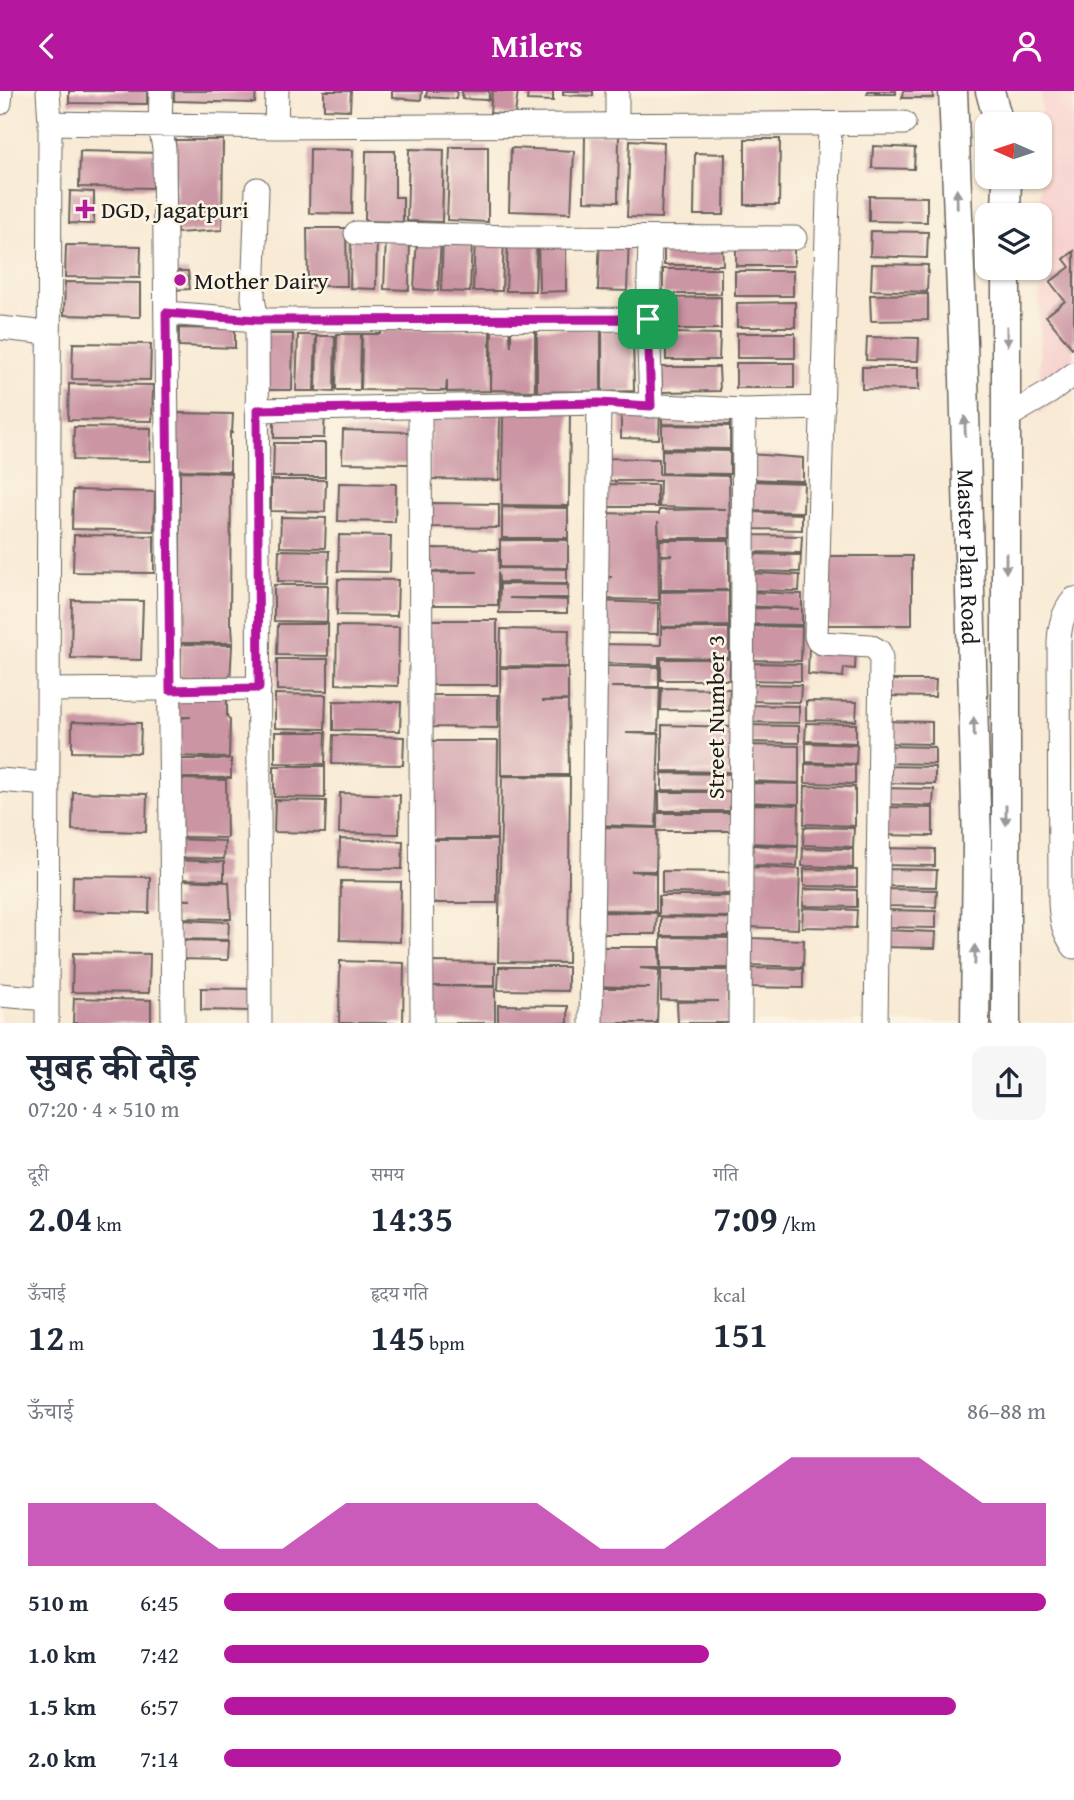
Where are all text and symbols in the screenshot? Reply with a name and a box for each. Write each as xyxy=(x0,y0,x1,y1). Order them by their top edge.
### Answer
text: Milers xyxy=(491,22,583,69)
icon: back xyxy=(28,27,66,65)
icon: person xyxy=(1008,27,1046,65)
north arrow xyxy=(975,112,1052,189)
map controls xyxy=(975,112,1052,280)
one-way arrow xyxy=(952,188,963,210)
place label: DGD, Jagatpuri xyxy=(101,192,249,227)
marker: DGD, Jagatpuri xyxy=(75,199,95,219)
button: layers xyxy=(975,203,1052,280)
place label: Mother Dairy xyxy=(194,263,329,298)
marker: Mother Dairy xyxy=(172,272,188,288)
pin xyxy=(618,289,678,349)
icon: arrive xyxy=(629,300,667,338)
one-way arrow xyxy=(1001,325,1013,347)
one-way arrow xyxy=(960,415,971,437)
street label: Master Plan Road xyxy=(949,469,989,645)
one-way arrow xyxy=(1000,553,1012,575)
street label: Street Number 3 xyxy=(698,635,733,799)
one-way arrow xyxy=(968,716,979,738)
one-way arrow xyxy=(1000,805,1012,827)
one-way arrow xyxy=(970,944,981,966)
text: सुबह की दौड़ xyxy=(28,1038,197,1094)
button: share xyxy=(972,1046,1046,1120)
text: 07:20 · 4 × 510 m xyxy=(28,1092,180,1125)
text: दूरी xyxy=(28,1160,49,1188)
text: समय xyxy=(371,1160,404,1188)
text: गति xyxy=(713,1160,738,1188)
text: 2.04 xyxy=(28,1193,92,1244)
text: 14:35 xyxy=(371,1193,453,1244)
text: 7:09 xyxy=(713,1193,778,1244)
text: km xyxy=(92,1210,122,1238)
text: /km xyxy=(778,1210,816,1238)
text: ऊँचाई xyxy=(28,1279,65,1307)
text: हृदय गति xyxy=(371,1279,428,1307)
text: kcal xyxy=(713,1281,746,1309)
text: 151 xyxy=(713,1309,768,1360)
text: 12 xyxy=(28,1312,64,1363)
text: 145 xyxy=(371,1312,425,1363)
text: m xyxy=(64,1329,84,1357)
text: bpm xyxy=(425,1329,465,1357)
text: ऊँचाई xyxy=(28,1394,73,1427)
text: 86–88 m xyxy=(967,1394,1046,1427)
text: 510 m xyxy=(28,1586,89,1619)
text: 6:45 xyxy=(140,1586,179,1619)
text: 1.0 km xyxy=(28,1638,96,1671)
text: 7:42 xyxy=(140,1638,179,1671)
text: 1.5 km xyxy=(28,1690,96,1723)
text: 6:57 xyxy=(140,1690,179,1723)
text: 2.0 km xyxy=(28,1742,96,1775)
text: 7:14 xyxy=(140,1742,179,1775)

